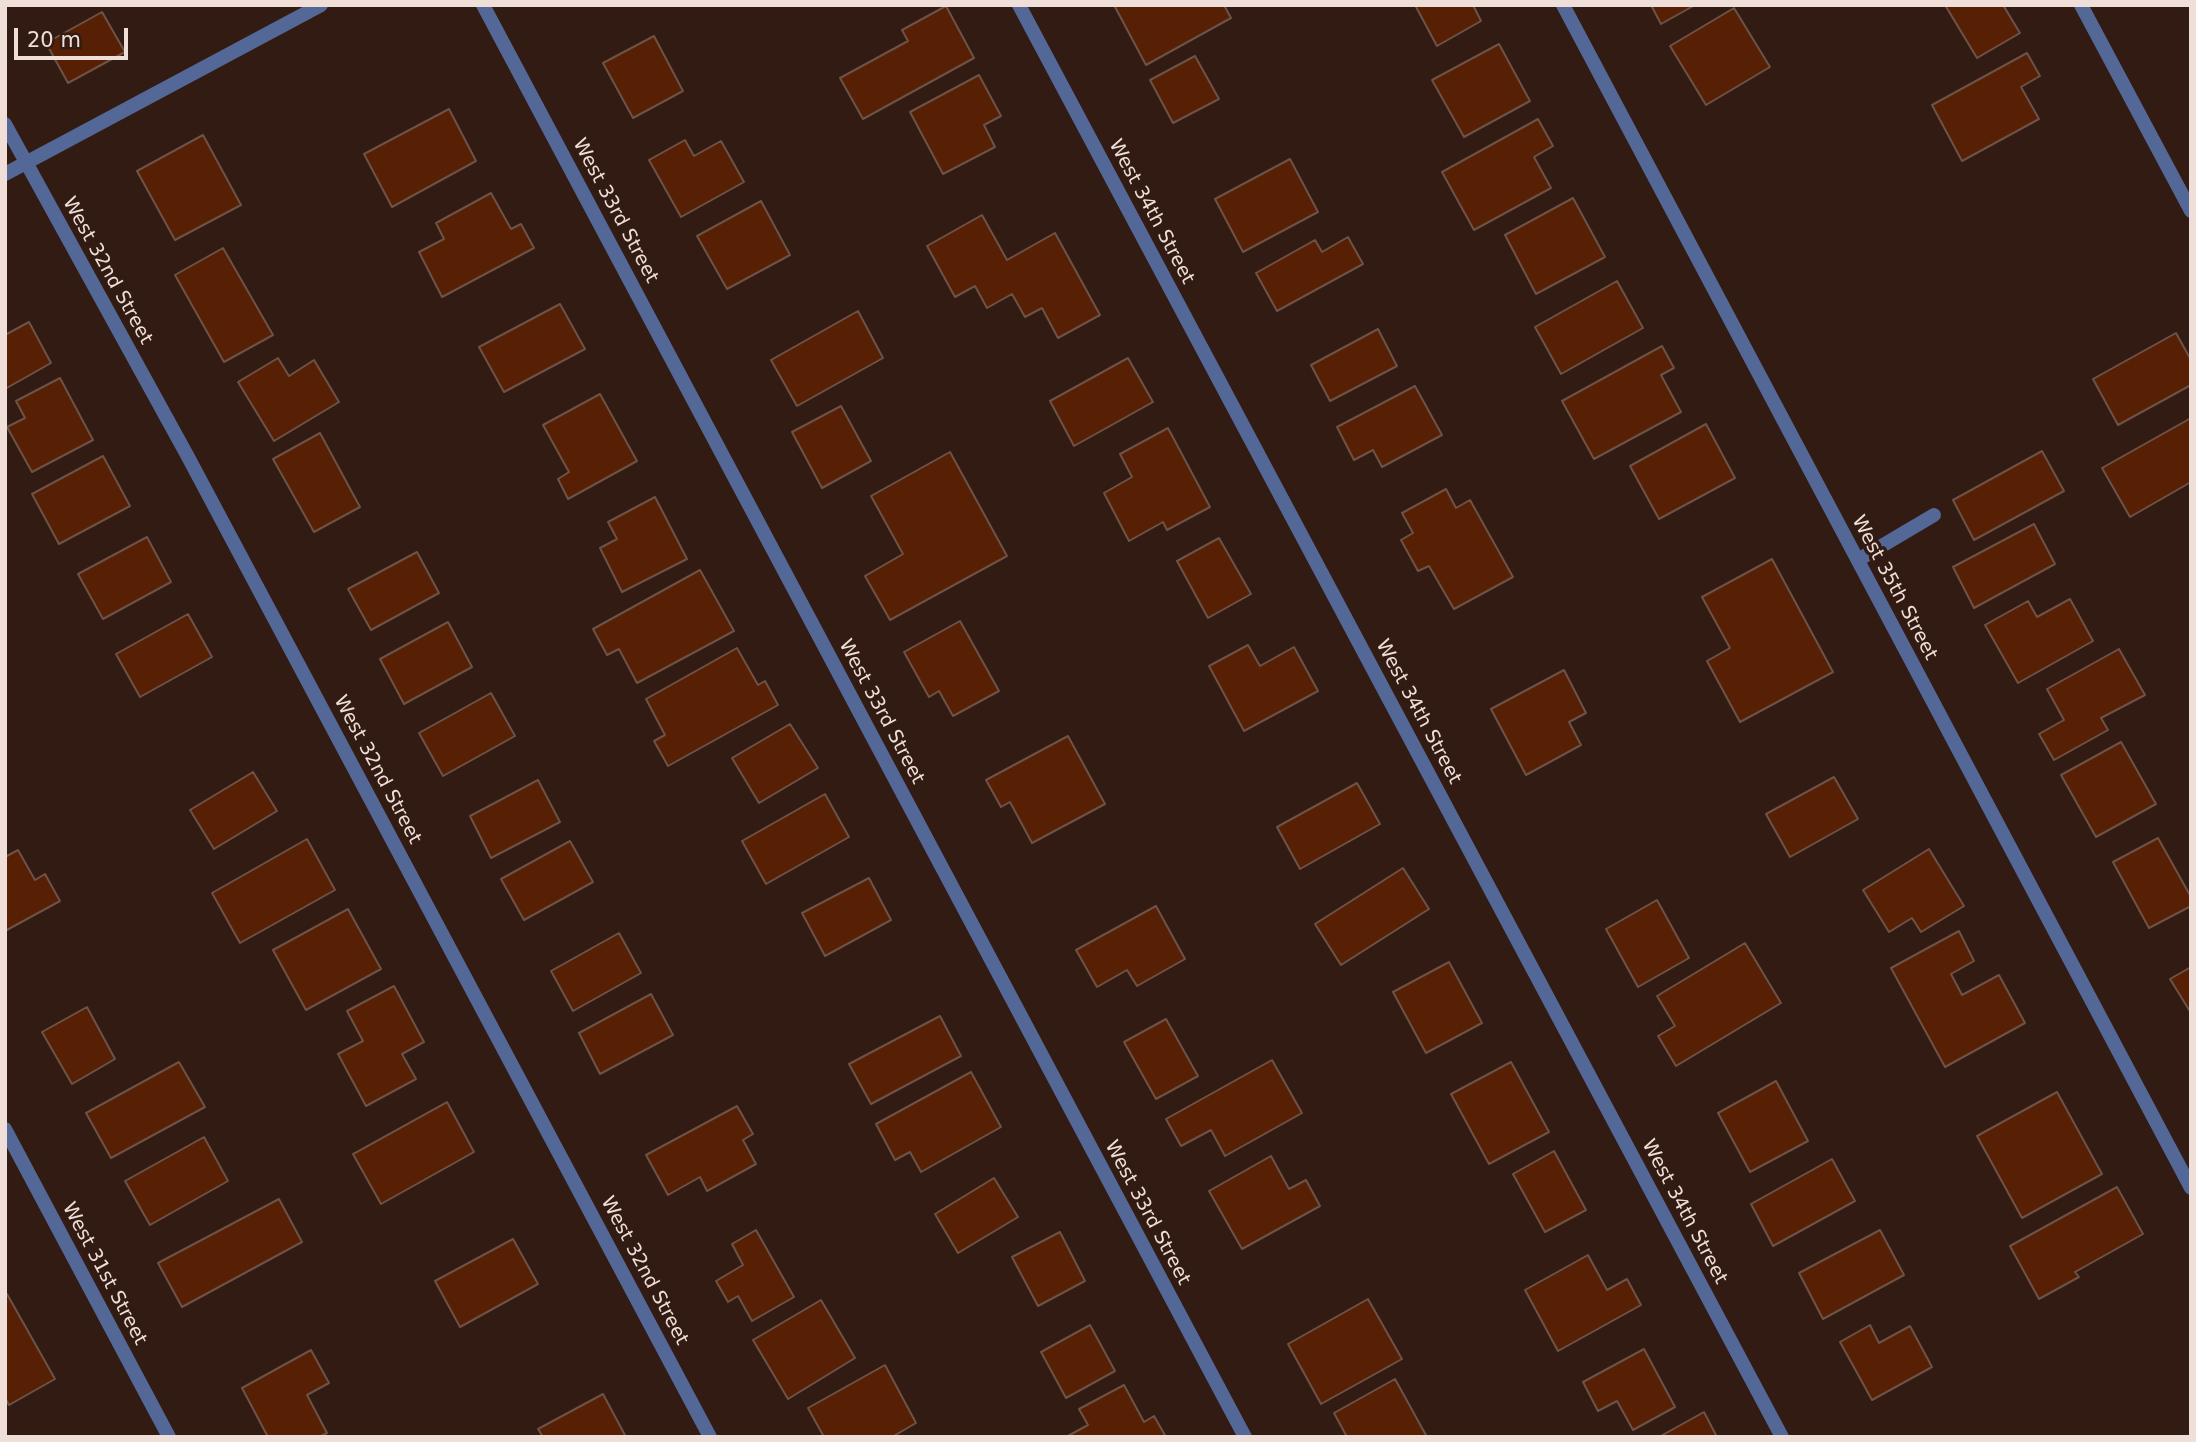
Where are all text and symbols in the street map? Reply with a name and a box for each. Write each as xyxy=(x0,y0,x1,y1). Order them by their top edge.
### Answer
scale bar xyxy=(18,14,131,58)
text: 20 m xyxy=(27,28,81,52)
street label: West 33rd Street xyxy=(567,135,663,287)
street label: West 34th Street xyxy=(1103,136,1199,288)
street label: West 32nd Street xyxy=(57,193,157,349)
street label: West 35th Street xyxy=(1846,512,1942,664)
street label: West 33rd Street xyxy=(833,636,929,788)
street label: West 34th Street xyxy=(1370,636,1466,788)
street label: West 32nd Street xyxy=(328,692,426,848)
street label: West 34th Street xyxy=(1636,1136,1732,1288)
street label: West 33rd Street xyxy=(1099,1137,1195,1289)
street label: West 32nd Street xyxy=(595,1193,693,1349)
street label: West 31st Street xyxy=(57,1199,151,1349)

